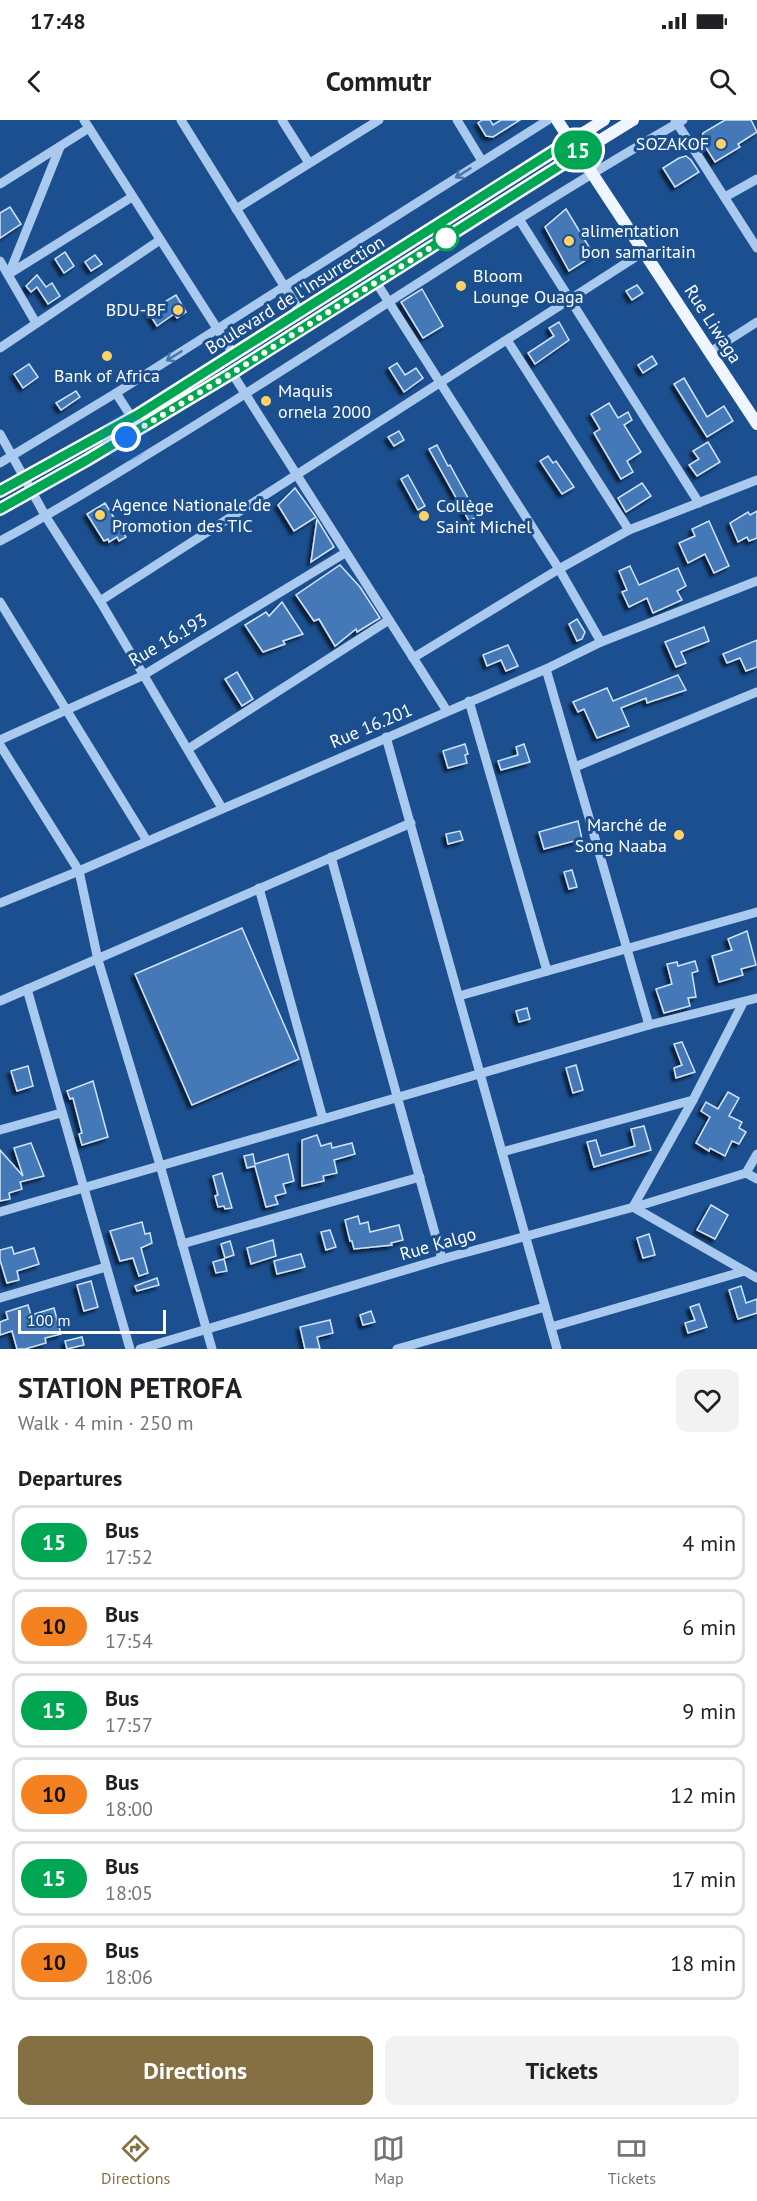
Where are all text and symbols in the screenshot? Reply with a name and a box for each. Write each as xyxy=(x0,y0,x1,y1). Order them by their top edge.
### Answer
text: 17:48 xyxy=(30,7,86,35)
text: Commutr xyxy=(326,64,431,98)
icon: back xyxy=(18,65,51,98)
icon: search xyxy=(706,65,739,98)
line badge: 15 xyxy=(551,130,605,170)
place label: SOZAKOF xyxy=(636,132,709,155)
text: 15 xyxy=(566,137,590,164)
marker: SOZAKOF xyxy=(714,137,728,151)
one-way arrow xyxy=(455,167,472,179)
place label: alimentation bon samaritain xyxy=(581,219,696,263)
unlabelled marker xyxy=(433,225,459,251)
street label: Boulevard de l'Insurrection xyxy=(201,230,389,359)
marker: alimentation bon samaritain xyxy=(562,234,576,248)
place label: Bloom Lounge Ouaga xyxy=(473,264,584,308)
marker: Bloom Lounge Ouaga xyxy=(454,279,468,293)
street label: Rue Liwaga xyxy=(680,280,747,367)
place label: BDU-BF xyxy=(106,298,166,321)
marker: BDU-BF xyxy=(171,303,185,317)
marker: Bank of Africa xyxy=(100,349,114,363)
one-way arrow xyxy=(166,351,183,363)
place label: Bank of Africa xyxy=(54,364,160,387)
place label: Maquis ornela 2000 xyxy=(278,379,371,423)
marker: Maquis ornela 2000 xyxy=(259,394,273,408)
your location xyxy=(111,422,141,452)
place label: Agence Nationale de Promotion des TIC xyxy=(112,493,271,537)
place label: Collège Saint Michel xyxy=(436,494,532,538)
marker: Agence Nationale de Promotion des TIC xyxy=(93,508,107,522)
marker: Collège Saint Michel xyxy=(417,509,431,523)
street label: Rue 16.193 xyxy=(124,608,211,671)
street label: Rue 16.201 xyxy=(326,698,415,753)
place label: Marché de Song Naaba xyxy=(575,813,667,857)
marker: Marché de Song Naaba xyxy=(672,828,686,842)
street label: Rue Kalgo xyxy=(397,1222,479,1265)
scale bar xyxy=(18,1307,166,1334)
text: 100 m xyxy=(27,1310,70,1330)
text: STATION PETROFA xyxy=(18,1369,242,1406)
button: heart xyxy=(676,1369,739,1432)
text: Walk · 4 min · 250 m xyxy=(18,1410,194,1436)
text: Departures xyxy=(18,1464,122,1492)
text: Bus xyxy=(105,1516,139,1544)
text: 15 xyxy=(42,1529,66,1556)
text: 4 min xyxy=(682,1529,736,1557)
text: 17:52 xyxy=(105,1544,153,1570)
text: Bus xyxy=(105,1600,139,1628)
text: 10 xyxy=(42,1613,66,1640)
text: 6 min xyxy=(682,1613,736,1641)
text: 17:54 xyxy=(105,1628,153,1654)
text: Bus xyxy=(105,1684,139,1712)
text: 15 xyxy=(42,1697,66,1724)
text: 9 min xyxy=(682,1697,736,1725)
text: 17:57 xyxy=(105,1712,153,1738)
text: Bus xyxy=(105,1768,139,1796)
text: 10 xyxy=(42,1781,66,1808)
text: 12 min xyxy=(670,1781,736,1809)
text: 18:00 xyxy=(105,1796,153,1822)
text: Bus xyxy=(105,1852,139,1880)
text: 15 xyxy=(42,1865,66,1892)
text: 17 min xyxy=(672,1865,736,1893)
text: 18:05 xyxy=(105,1880,153,1906)
text: Bus xyxy=(105,1936,139,1964)
text: 10 xyxy=(42,1949,66,1976)
text: 18 min xyxy=(670,1949,736,1977)
text: 18:06 xyxy=(105,1964,153,1990)
button: Directions xyxy=(18,2036,373,2105)
button: Tickets xyxy=(385,2036,739,2105)
tab: Directions xyxy=(101,2132,170,2188)
tab: Map xyxy=(372,2132,405,2188)
tab: Tickets xyxy=(608,2132,656,2188)

